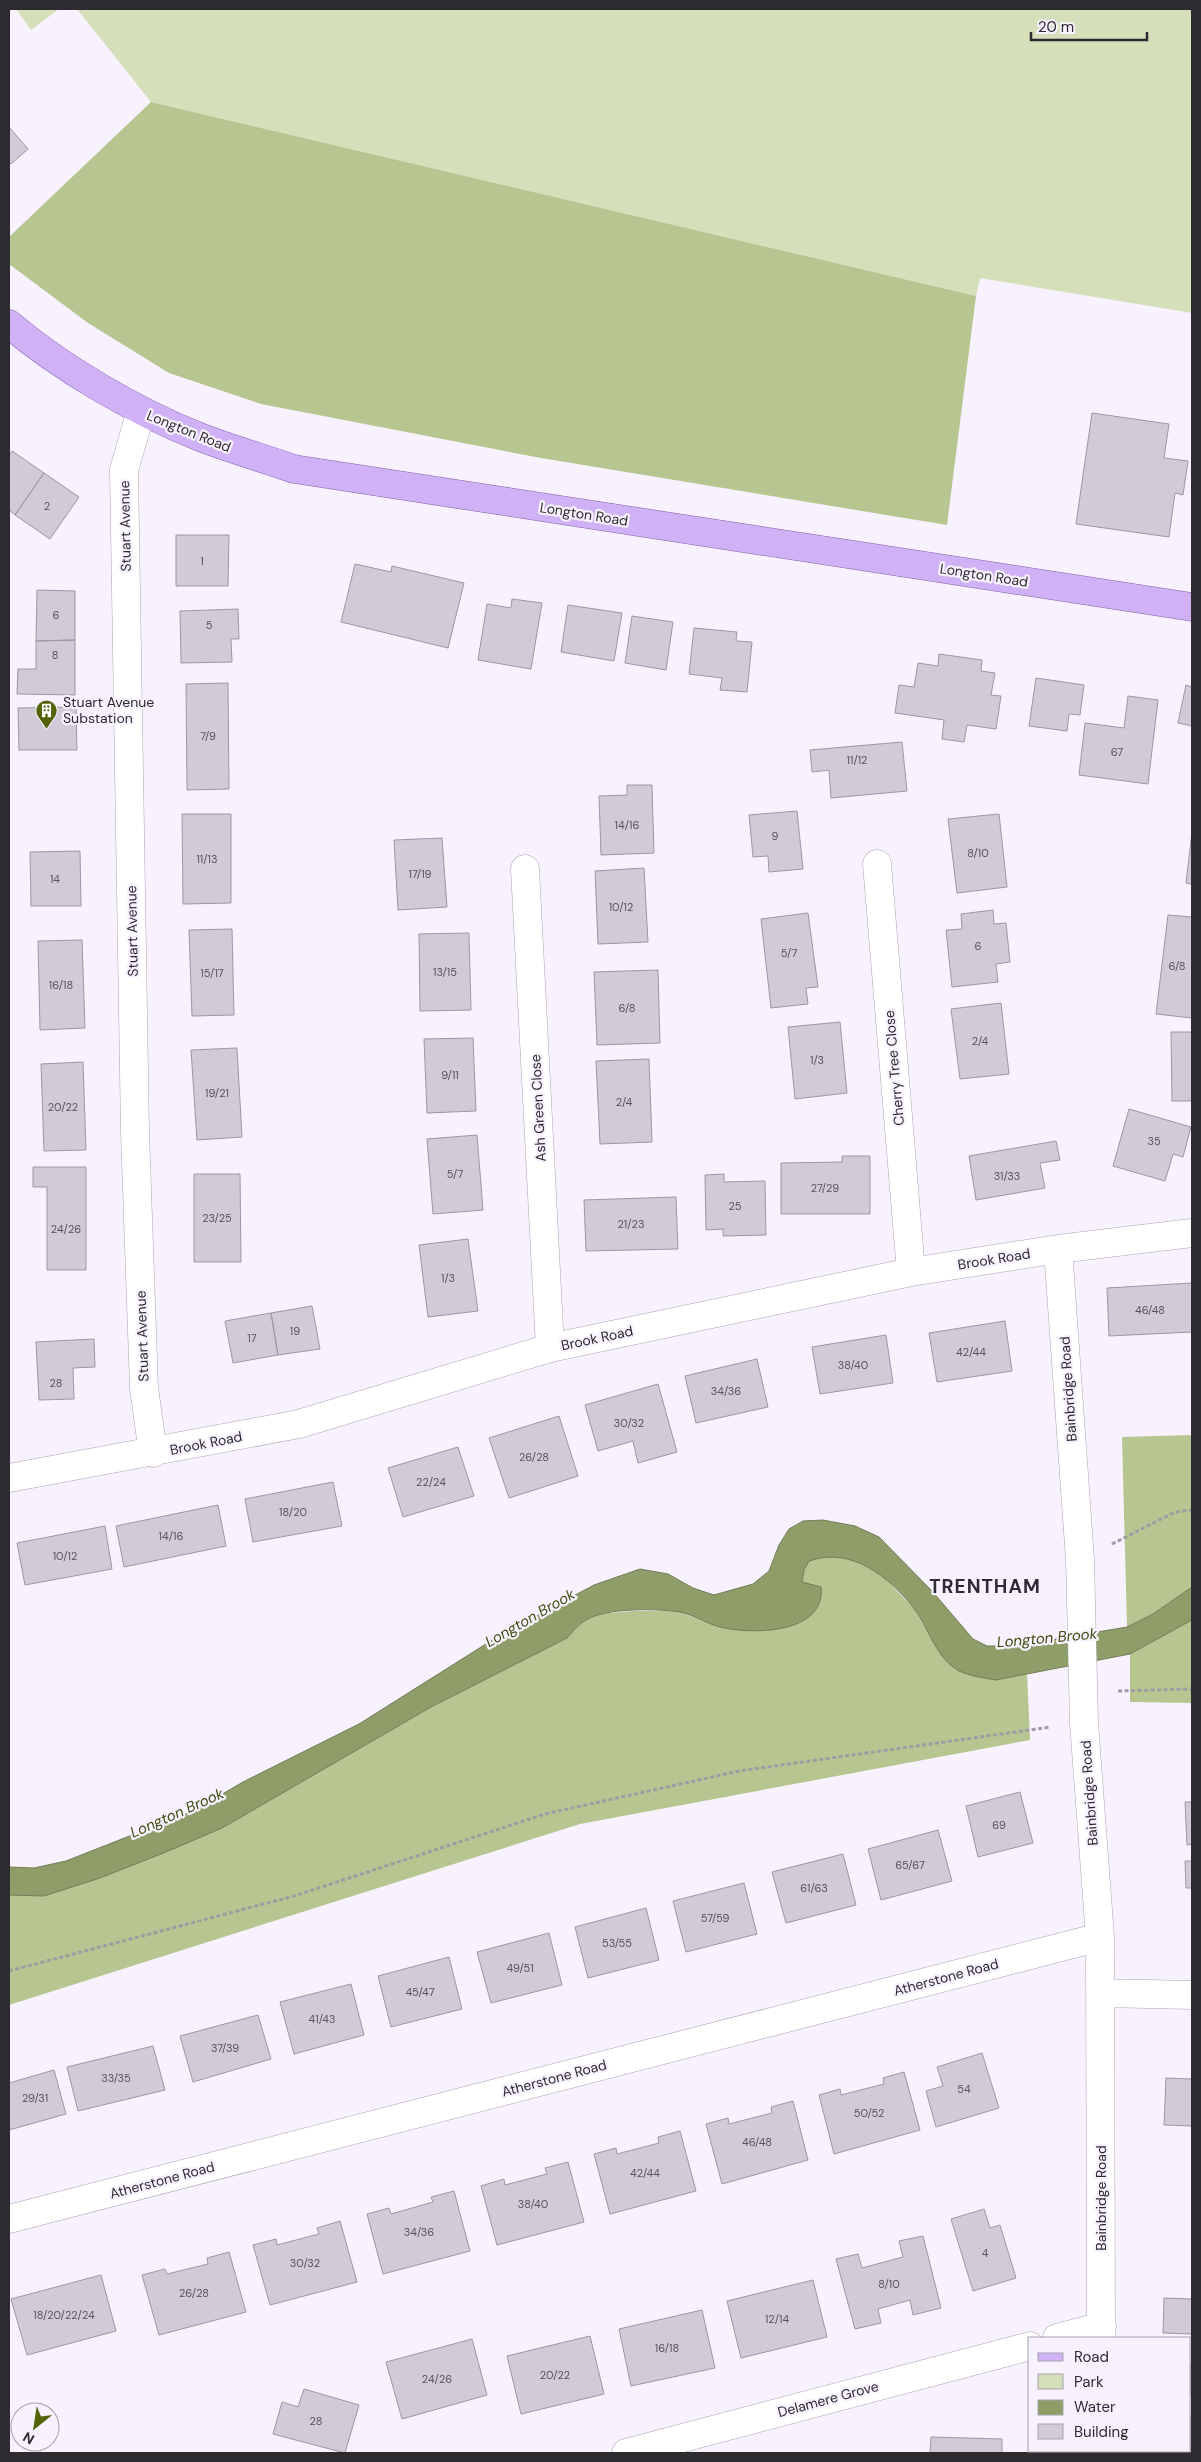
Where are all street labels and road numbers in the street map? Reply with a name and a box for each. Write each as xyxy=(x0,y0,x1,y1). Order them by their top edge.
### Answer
street label: Longton Road xyxy=(144,406,234,456)
street label: Stuart Avenue xyxy=(115,480,135,572)
street label: Longton Road xyxy=(539,498,629,530)
street label: Longton Road xyxy=(939,559,1029,591)
street label: Stuart Avenue xyxy=(122,885,142,977)
street label: Cherry Tree Close xyxy=(880,1009,908,1127)
street label: Ash Green Close xyxy=(526,1054,550,1162)
street label: Brook Road xyxy=(956,1244,1032,1274)
street label: Stuart Avenue xyxy=(131,1290,153,1382)
street label: Brook Road xyxy=(559,1322,635,1354)
street label: Bainbridge Road xyxy=(1055,1336,1081,1442)
street label: Brook Road xyxy=(168,1427,244,1459)
street label: Bainbridge Road xyxy=(1076,1740,1102,1846)
street label: Atherstone Road xyxy=(892,1954,1000,2000)
street label: Atherstone Road xyxy=(500,2055,608,2101)
street label: Bainbridge Road xyxy=(1092,2145,1110,2251)
street label: Atherstone Road xyxy=(108,2157,216,2203)
street label: Delamere Grove xyxy=(776,2377,881,2421)

